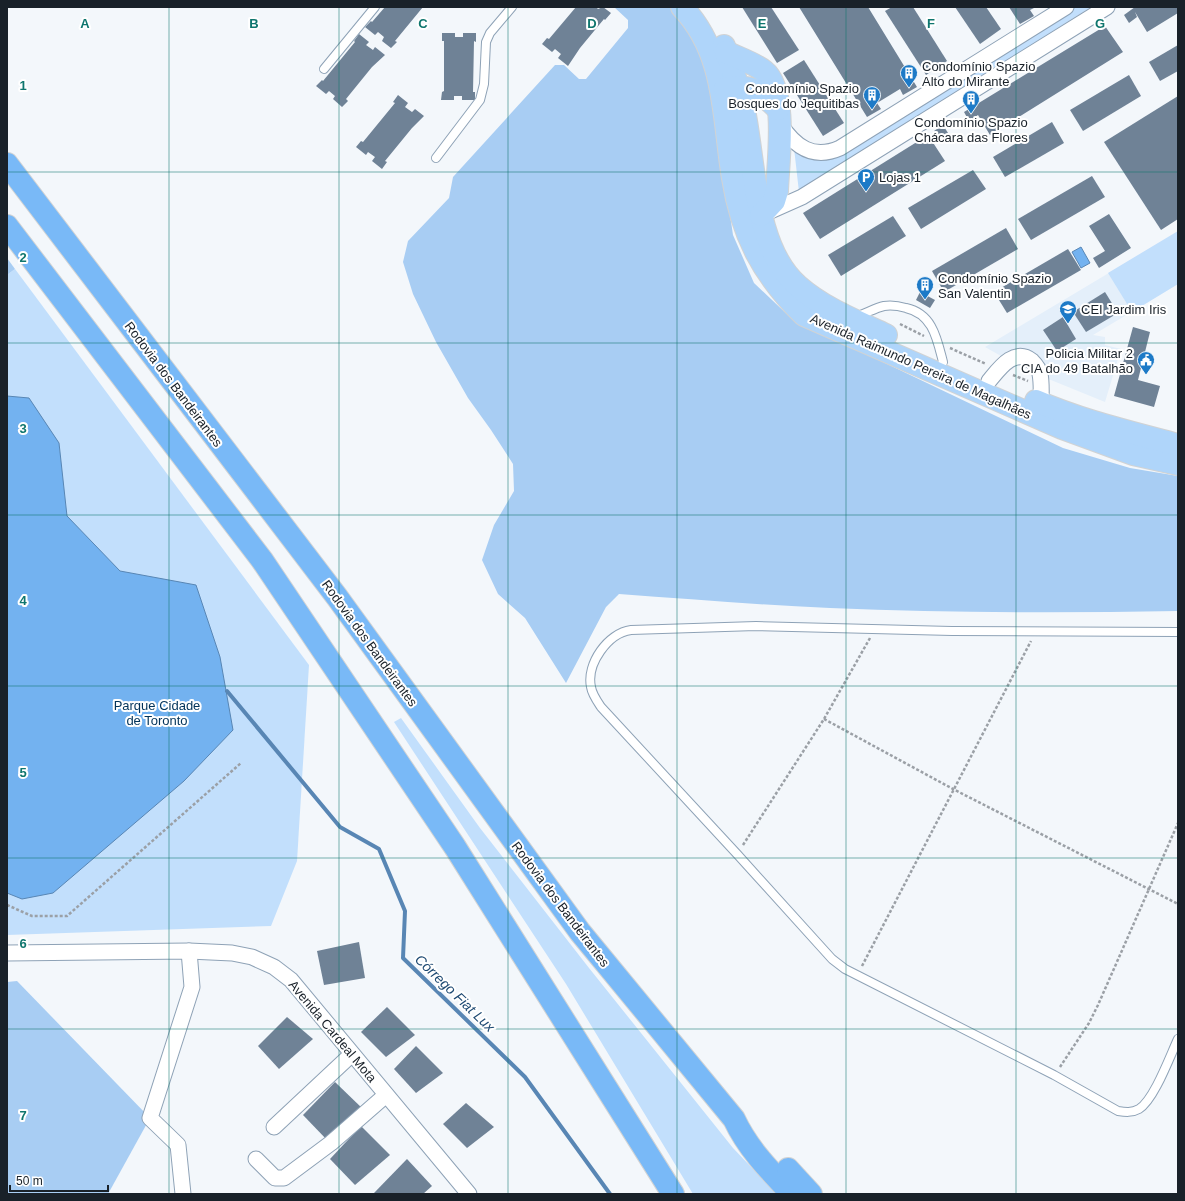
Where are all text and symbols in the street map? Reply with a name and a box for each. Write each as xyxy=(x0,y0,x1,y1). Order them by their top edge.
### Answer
text: A xyxy=(80,16,90,31)
text: B xyxy=(249,16,259,31)
text: C xyxy=(418,16,428,31)
text: D xyxy=(587,16,597,31)
text: E xyxy=(758,16,767,31)
text: F xyxy=(927,16,935,31)
text: G xyxy=(1095,16,1105,31)
place label: Condomínio Spazio Alto do Mirante xyxy=(922,59,1035,89)
building icon: Condomínio Spazio Alto do Mirante xyxy=(899,63,919,88)
text: 1 xyxy=(19,78,27,93)
place label: Condomínio Spazio Bosques do Jequitibas xyxy=(728,81,860,111)
building icon: Condomínio Spazio Bosques do Jequitibas xyxy=(862,85,882,110)
building icon: Condomínio Spazio Chácara das Flores xyxy=(961,89,981,114)
place label: Condomínio Spazio Chácara das Flores xyxy=(914,115,1028,145)
parking icon: Lojas 1 xyxy=(856,167,876,192)
place label: Lojas 1 xyxy=(879,170,921,185)
text: 2 xyxy=(19,250,27,265)
place label: Condomínio Spazio San Valentin xyxy=(938,271,1051,301)
building icon: Condomínio Spazio San Valentin xyxy=(915,275,935,300)
school or university icon: CEI Jardim Iris xyxy=(1058,299,1078,324)
place label: CEI Jardim Iris xyxy=(1081,302,1167,317)
street label: Avenida Raimundo Pereira de Magalhães xyxy=(808,311,1034,422)
street label: Rodovia dos Bandeirantes xyxy=(122,319,226,450)
place label: Policia Militar 2 CIA do 49 Batalhão xyxy=(1021,346,1133,376)
public building icon: Policia Militar 2 CIA do 49 Batalhão xyxy=(1136,350,1156,375)
text: 3 xyxy=(19,421,27,436)
street label: Rodovia dos Bandeirantes xyxy=(319,577,421,710)
text: 4 xyxy=(19,593,27,608)
park label: Parque Cidade de Toronto xyxy=(114,698,200,728)
text: 5 xyxy=(19,765,27,780)
street label: Rodovia dos Bandeirantes xyxy=(509,839,613,970)
text: 6 xyxy=(19,936,27,951)
water label: Córrego Fiat Lux xyxy=(412,951,499,1036)
street label: Avenida Cardeal Mota xyxy=(286,977,380,1086)
text: 7 xyxy=(19,1108,27,1123)
scale bar xyxy=(10,1167,108,1193)
text: 50 m xyxy=(16,1174,43,1188)

